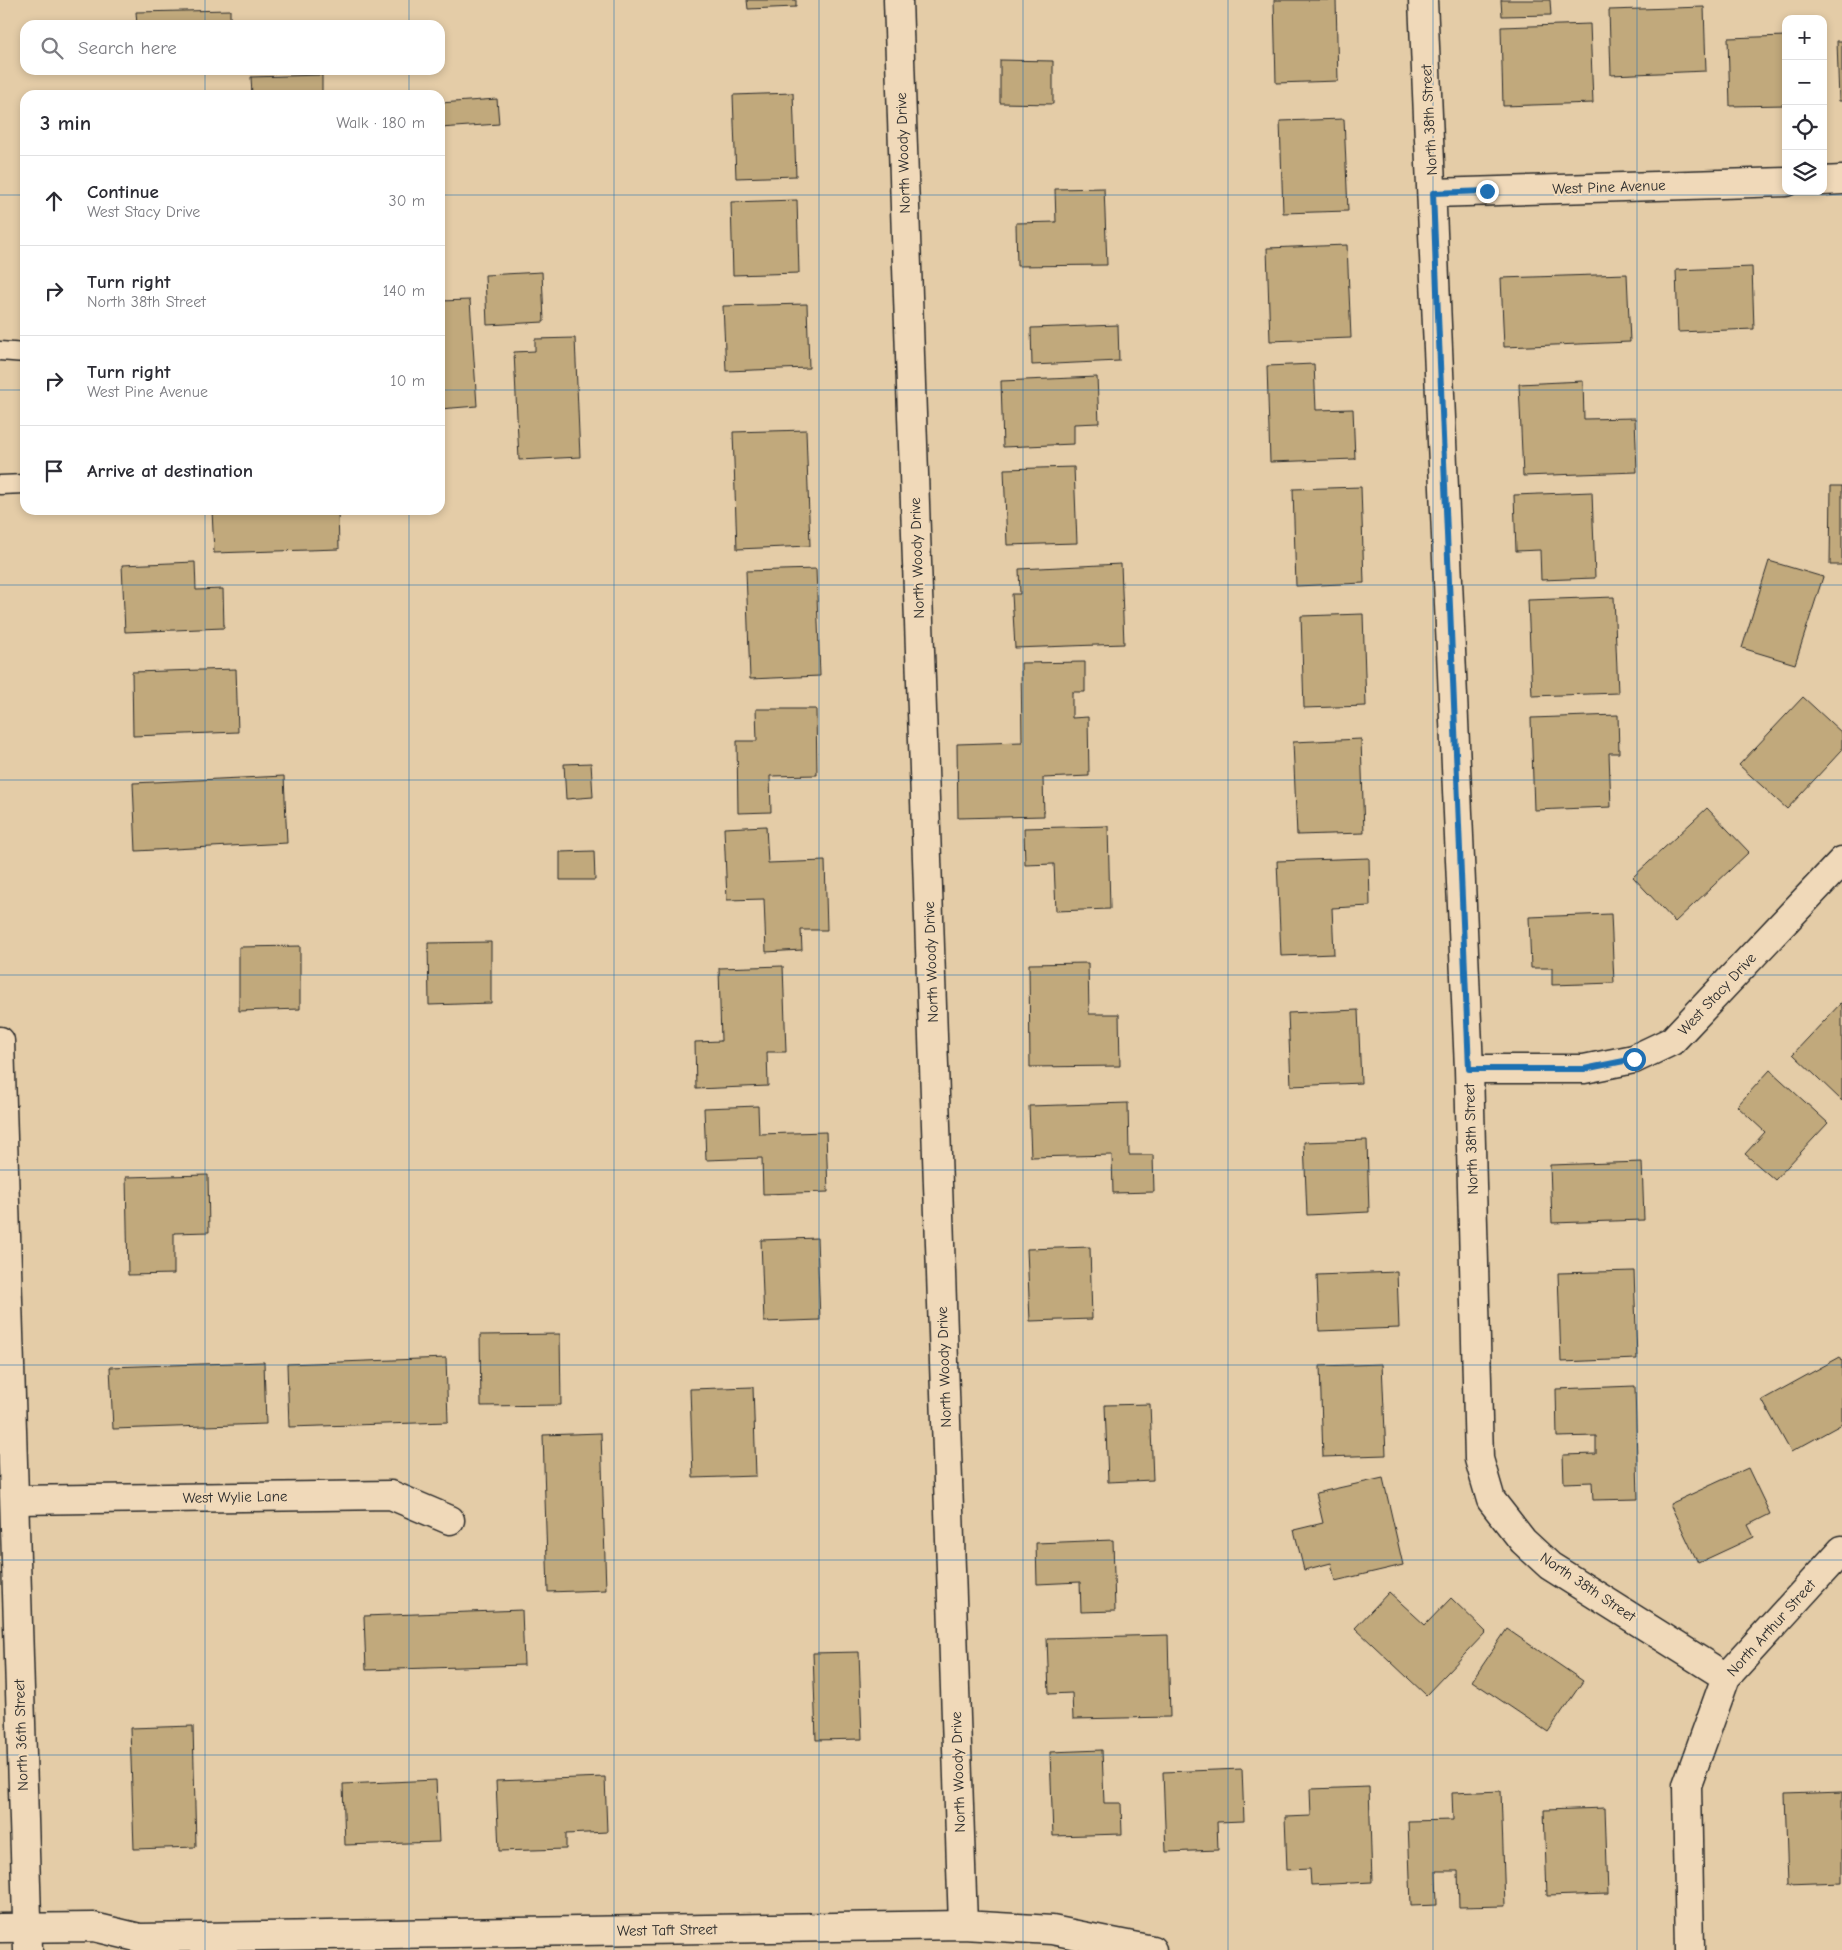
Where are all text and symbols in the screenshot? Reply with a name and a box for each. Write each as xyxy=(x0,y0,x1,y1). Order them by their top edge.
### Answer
map controls xyxy=(1782,15,1827,195)
button: + xyxy=(1782,15,1827,60)
search box xyxy=(20,20,445,75)
icon: search xyxy=(38,34,66,62)
text: Search here xyxy=(78,37,177,59)
button: − xyxy=(1782,60,1827,105)
street label: North 38th Street xyxy=(1417,63,1441,176)
street label: North Woody Drive xyxy=(892,92,914,214)
button: locate xyxy=(1782,105,1827,150)
text: 3 min xyxy=(40,111,91,135)
text: Walk · 180 m xyxy=(336,114,425,132)
button: layers xyxy=(1782,150,1827,195)
street label: West Pine Avenue xyxy=(1552,176,1666,198)
route end xyxy=(1476,180,1499,203)
text: Continue xyxy=(87,181,159,203)
icon: ahead xyxy=(40,187,68,215)
text: 30 m xyxy=(389,192,425,210)
text: West Stacy Drive xyxy=(87,203,200,221)
text: Turn right xyxy=(87,271,171,293)
icon: right xyxy=(40,277,68,305)
text: 140 m xyxy=(383,282,425,300)
text: North 38th Street xyxy=(87,293,206,311)
text: Turn right xyxy=(87,361,171,383)
icon: right xyxy=(40,367,68,395)
text: 10 m xyxy=(390,372,425,390)
text: West Pine Avenue xyxy=(87,383,208,401)
icon: arrive xyxy=(40,457,68,485)
text: Arrive at destination xyxy=(87,460,253,482)
street label: North Woody Drive xyxy=(906,497,928,619)
street label: North Woody Drive xyxy=(920,901,942,1023)
street label: West Stacy Drive xyxy=(1674,949,1760,1039)
route start xyxy=(1623,1048,1646,1071)
street label: North 38th Street xyxy=(1460,1082,1482,1195)
street label: North Woody Drive xyxy=(933,1306,955,1428)
street label: West Wylie Lane xyxy=(182,1487,288,1507)
street label: North 38th Street xyxy=(1537,1548,1640,1626)
street label: North Arthur Street xyxy=(1723,1575,1820,1680)
street label: North 36th Street xyxy=(10,1678,32,1791)
street label: North Woody Drive xyxy=(947,1711,969,1833)
street label: West Taft Street xyxy=(617,1920,718,1940)

